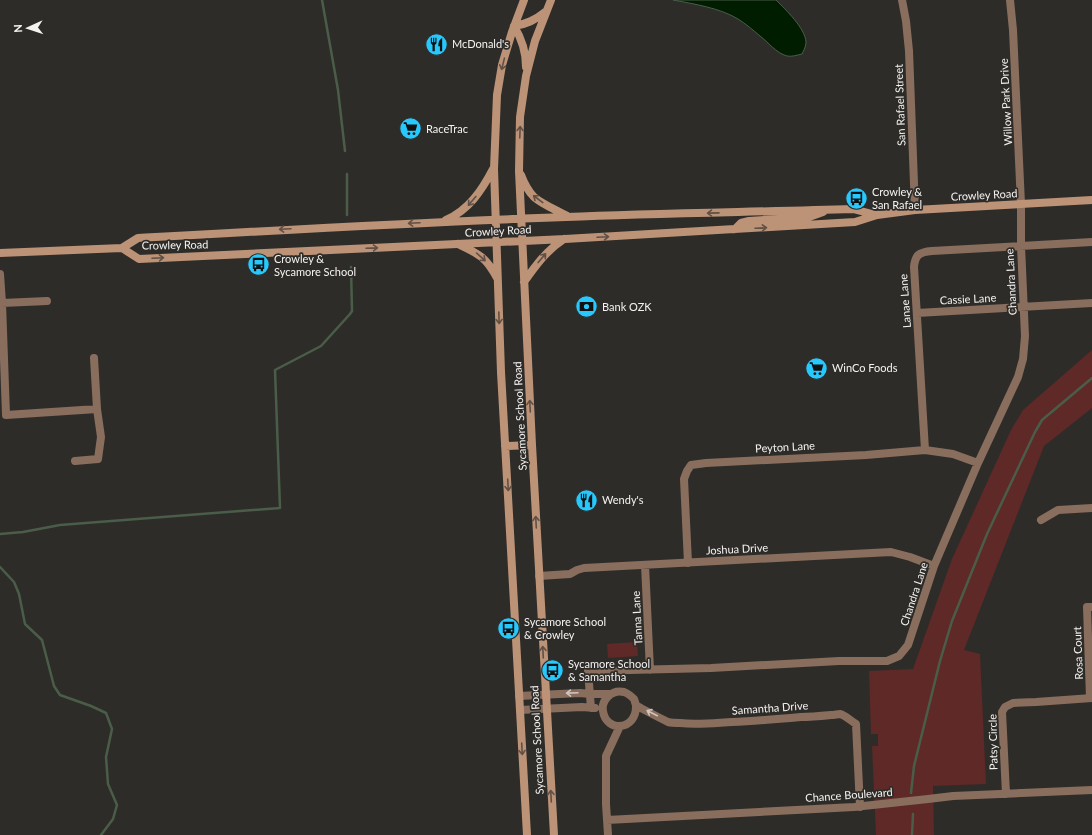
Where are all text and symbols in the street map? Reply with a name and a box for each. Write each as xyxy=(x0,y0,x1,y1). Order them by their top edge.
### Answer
north arrow xyxy=(8,8,48,48)
text: N xyxy=(11,24,24,33)
restaurant icon: McDonald's xyxy=(424,31,450,57)
place label: McDonald's xyxy=(452,37,509,50)
one-way arrow xyxy=(499,57,506,70)
street label: Willow Park Drive xyxy=(997,58,1014,146)
street label: San Rafael Street xyxy=(892,64,907,146)
supermarket icon: RaceTrac xyxy=(397,116,423,142)
place label: RaceTrac xyxy=(426,122,468,135)
one-way arrow xyxy=(516,126,524,139)
bus stop icon: Crowley & San Rafael xyxy=(843,185,869,211)
place label: Crowley & San Rafael xyxy=(872,185,922,211)
street label: Crowley Road xyxy=(950,186,1018,203)
one-way arrow xyxy=(468,195,477,206)
one-way arrow xyxy=(532,195,543,203)
one-way arrow xyxy=(707,209,720,217)
one-way arrow xyxy=(408,219,421,227)
street label: Crowley Road xyxy=(464,222,532,239)
one-way arrow xyxy=(754,224,767,231)
one-way arrow xyxy=(279,226,292,233)
one-way arrow xyxy=(596,233,609,240)
street label: Crowley Road xyxy=(142,237,208,252)
one-way arrow xyxy=(365,244,378,252)
street label: Chandra Lane xyxy=(1002,248,1019,316)
bus stop icon: Crowley & Sycamore School xyxy=(245,252,271,278)
place label: Crowley & Sycamore School xyxy=(274,252,356,278)
one-way arrow xyxy=(476,253,487,262)
one-way arrow xyxy=(537,253,546,263)
one-way arrow xyxy=(151,254,164,261)
street label: Lanae Lane xyxy=(896,273,913,329)
street label: Cassie Lane xyxy=(939,291,997,306)
bank icon: Bank OZK xyxy=(573,294,599,320)
place label: Bank OZK xyxy=(602,300,652,313)
one-way arrow xyxy=(495,311,503,324)
supermarket icon: WinCo Foods xyxy=(803,355,829,381)
street label: Sycamore School Road xyxy=(510,361,529,471)
place label: WinCo Foods xyxy=(832,361,898,374)
one-way arrow xyxy=(526,400,534,413)
street label: Peyton Lane xyxy=(755,438,815,455)
one-way arrow xyxy=(504,478,511,491)
restaurant icon: Wendy's xyxy=(573,487,599,513)
place label: Wendy's xyxy=(602,493,644,506)
one-way arrow xyxy=(533,516,540,529)
street label: Joshua Drive xyxy=(706,540,769,557)
street label: Chandra Lane xyxy=(897,560,930,627)
street label: Tanna Lane xyxy=(629,590,644,646)
bus stop icon: Sycamore School & Crowley xyxy=(495,615,521,641)
place label: Sycamore School & Crowley xyxy=(524,615,606,641)
street label: Rosa Court xyxy=(1070,626,1085,680)
one-way arrow xyxy=(540,646,547,659)
bus stop icon: Sycamore School & Samantha xyxy=(539,657,565,683)
place label: Sycamore School & Samantha xyxy=(568,657,650,683)
street label: Sycamore School Road xyxy=(527,685,546,795)
one-way arrow xyxy=(566,689,579,697)
street label: Samantha Drive xyxy=(731,698,809,717)
one-way arrow xyxy=(646,709,658,717)
street label: Patsy Circle xyxy=(986,714,999,770)
one-way arrow xyxy=(518,742,526,755)
street label: Chance Boulevard xyxy=(805,785,893,804)
one-way arrow xyxy=(548,790,555,803)

